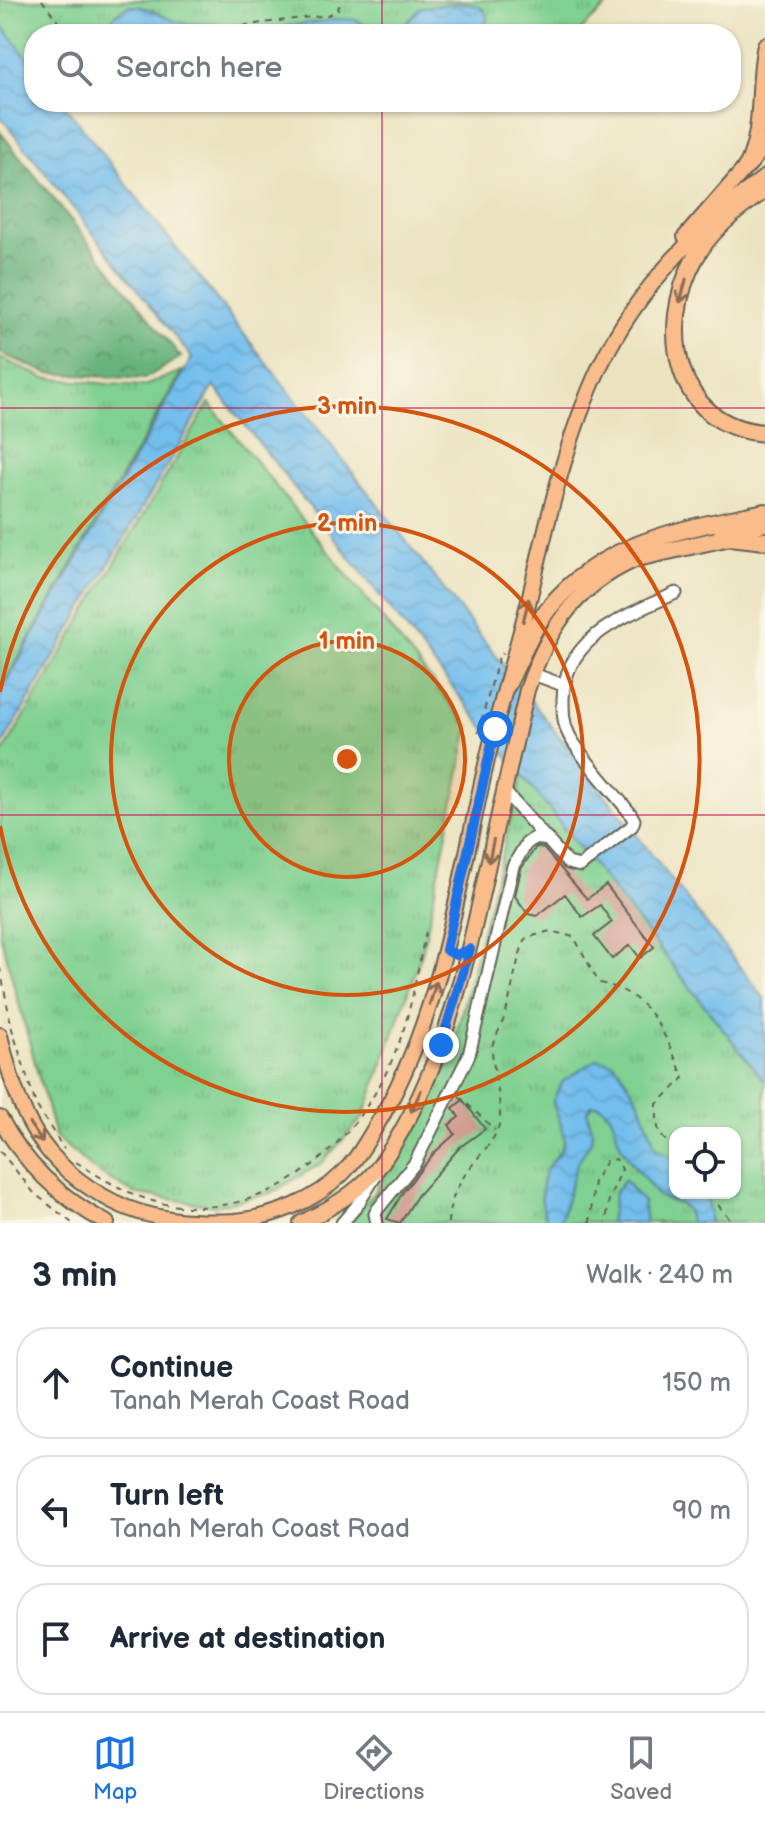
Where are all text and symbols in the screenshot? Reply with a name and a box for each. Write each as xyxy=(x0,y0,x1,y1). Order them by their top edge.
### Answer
search box xyxy=(24,24,741,112)
icon: search xyxy=(52,46,96,90)
text: Search here xyxy=(116,50,282,86)
one-way arrow xyxy=(675,278,690,304)
text: 3 min xyxy=(317,392,377,421)
text: 2 min xyxy=(317,509,377,538)
one-way arrow xyxy=(519,597,534,623)
text: 1 min xyxy=(319,627,375,656)
route start xyxy=(477,711,513,747)
centre of rings xyxy=(333,745,361,773)
one-way arrow xyxy=(483,837,498,863)
one-way arrow xyxy=(426,980,441,1006)
route end xyxy=(423,1027,459,1063)
one-way arrow xyxy=(408,1089,423,1113)
one-way arrow xyxy=(28,1122,44,1144)
map controls xyxy=(669,1127,741,1199)
button: locate xyxy=(669,1127,741,1199)
text: 3 min xyxy=(32,1255,117,1296)
text: Walk · 240 m xyxy=(586,1260,733,1291)
text: Continue xyxy=(110,1350,233,1386)
icon: ahead xyxy=(34,1361,78,1405)
text: 150 m xyxy=(662,1368,731,1399)
text: Tanah Merah Coast Road xyxy=(110,1386,410,1417)
text: Turn left xyxy=(110,1478,224,1514)
icon: left xyxy=(34,1489,78,1533)
text: 90 m xyxy=(672,1496,731,1527)
text: Tanah Merah Coast Road xyxy=(110,1514,410,1545)
icon: arrive xyxy=(34,1617,78,1661)
text: Arrive at destination xyxy=(110,1621,386,1657)
tab: Map xyxy=(93,1731,137,1806)
tab: Directions xyxy=(323,1731,424,1806)
tab: Saved xyxy=(610,1731,672,1806)

